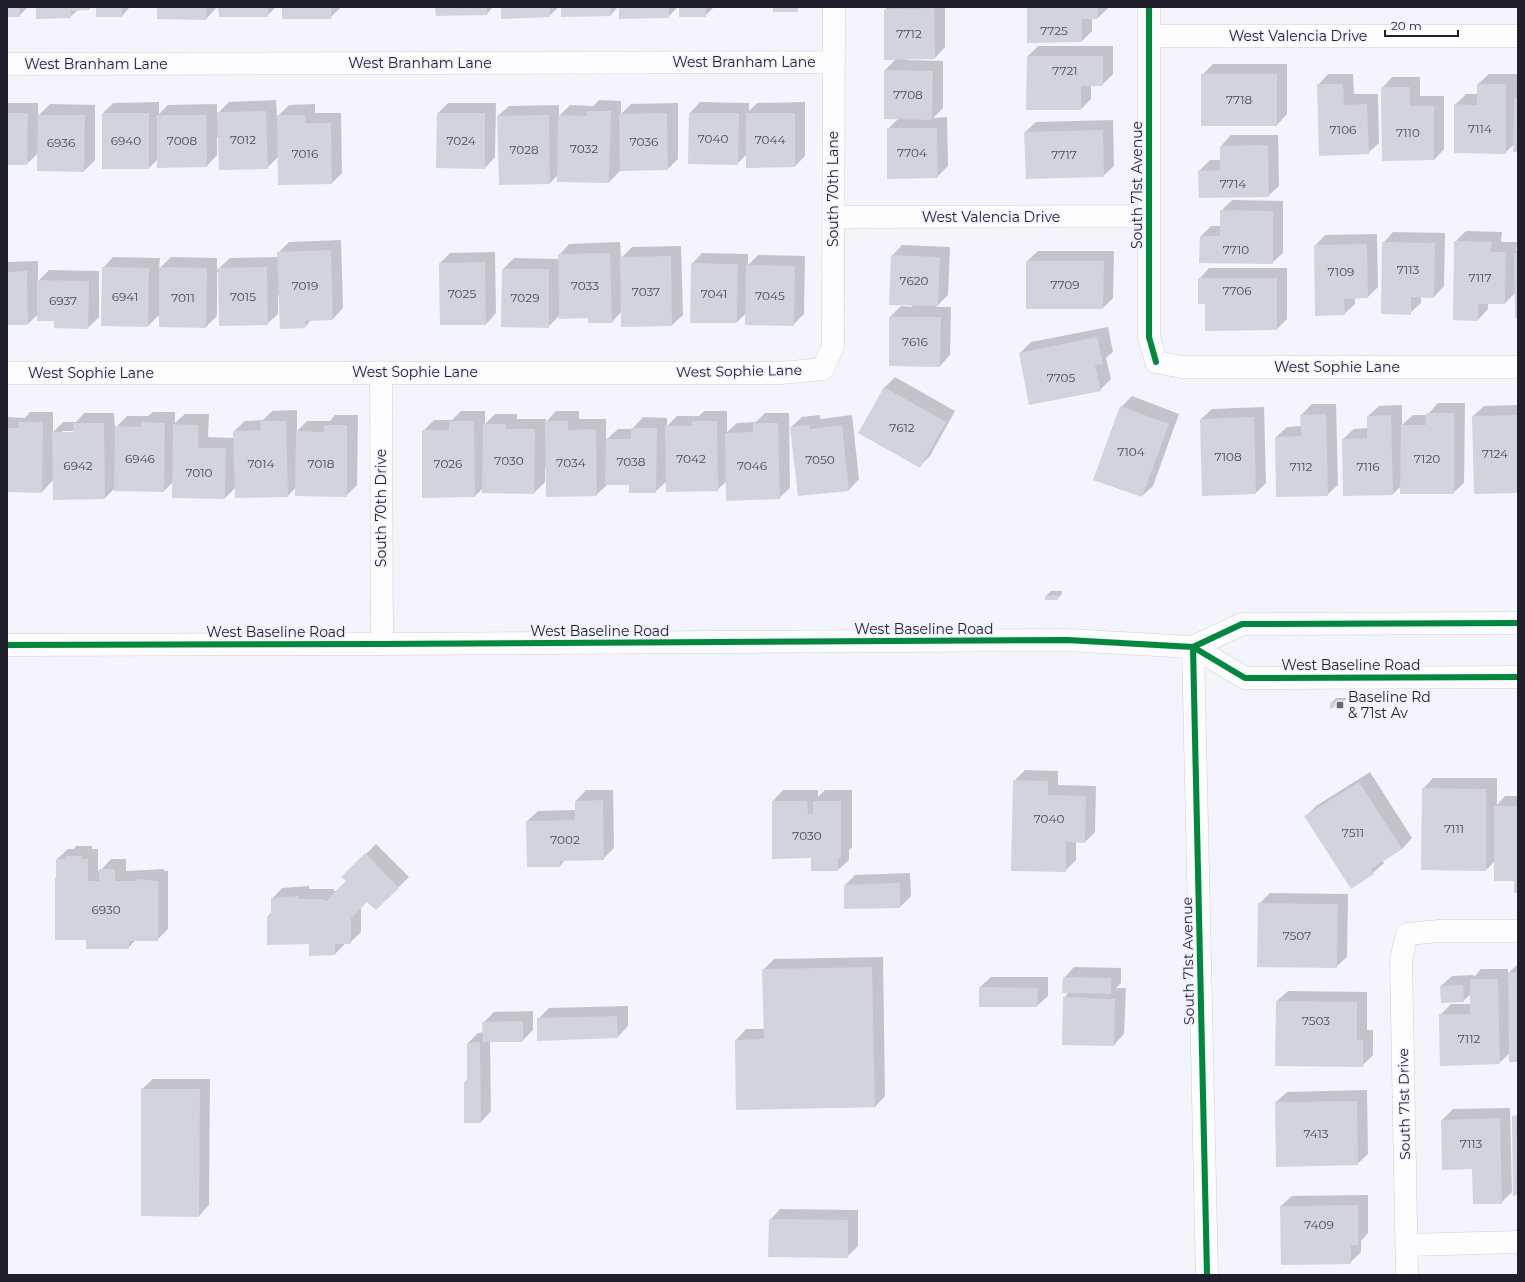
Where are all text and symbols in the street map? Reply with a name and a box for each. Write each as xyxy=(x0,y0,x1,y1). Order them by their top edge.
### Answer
scale bar xyxy=(1385,12,1458,38)
text: 20 m xyxy=(1391,18,1422,33)
house number: 7725 xyxy=(1040,23,1068,38)
house number: 7712 xyxy=(896,26,922,41)
street label: West Valencia Drive xyxy=(1229,27,1367,45)
street label: West Branham Lane xyxy=(672,53,816,71)
street label: West Branham Lane xyxy=(348,54,492,72)
street label: West Branham Lane xyxy=(24,55,168,73)
house number: 7721 xyxy=(1052,63,1078,78)
house number: 7708 xyxy=(893,87,923,102)
house number: 7718 xyxy=(1226,92,1252,107)
street label: South 71st Avenue xyxy=(1128,121,1146,249)
house number: 7114 xyxy=(1468,121,1492,136)
house number: 7106 xyxy=(1330,122,1356,137)
house number: 7110 xyxy=(1396,125,1420,140)
house number: 7040 xyxy=(698,131,728,146)
street label: South 70th Lane xyxy=(824,131,842,247)
house number: 7012 xyxy=(230,132,256,147)
house number: 7044 xyxy=(755,132,785,147)
house number: 6940 xyxy=(111,133,141,148)
house number: 7008 xyxy=(167,133,198,148)
house number: 7024 xyxy=(446,133,476,148)
house number: 7036 xyxy=(630,134,658,149)
house number: 6936 xyxy=(47,135,75,150)
house number: 7032 xyxy=(570,141,598,156)
house number: 7028 xyxy=(509,142,539,157)
house number: 7704 xyxy=(897,145,927,160)
house number: 7016 xyxy=(292,146,318,161)
house number: 7717 xyxy=(1051,147,1077,162)
house number: 7714 xyxy=(1220,176,1246,191)
street label: West Valencia Drive xyxy=(922,208,1060,226)
house number: 7710 xyxy=(1223,242,1249,257)
house number: 7113 xyxy=(1397,262,1420,277)
house number: 7109 xyxy=(1328,264,1354,279)
house number: 7117 xyxy=(1469,270,1491,285)
house number: 7620 xyxy=(900,273,928,288)
house number: 7709 xyxy=(1050,277,1080,292)
house number: 7019 xyxy=(292,278,318,293)
house number: 7033 xyxy=(571,278,599,293)
house number: 7706 xyxy=(1222,283,1252,298)
house number: 7037 xyxy=(632,284,660,299)
house number: 7025 xyxy=(448,286,476,301)
house number: 7041 xyxy=(701,286,727,301)
house number: 7045 xyxy=(755,288,785,303)
house number: 6941 xyxy=(112,289,138,304)
house number: 7015 xyxy=(230,289,256,304)
house number: 7011 xyxy=(171,290,195,305)
house number: 7029 xyxy=(511,290,539,305)
house number: 6937 xyxy=(49,293,77,308)
house number: 7616 xyxy=(902,334,928,349)
street label: West Sophie Lane xyxy=(1274,358,1400,376)
street label: West Sophie Lane xyxy=(676,361,802,381)
street label: West Sophie Lane xyxy=(352,363,478,381)
street label: West Sophie Lane xyxy=(28,364,154,382)
house number: 7705 xyxy=(1047,370,1076,385)
house number: 7612 xyxy=(889,420,915,435)
house number: 7104 xyxy=(1117,444,1145,459)
house number: 7124 xyxy=(1482,446,1508,461)
street label: South 70th Drive xyxy=(372,449,390,567)
house number: 7108 xyxy=(1214,449,1242,464)
house number: 6946 xyxy=(125,451,155,466)
house number: 7042 xyxy=(676,451,706,466)
house number: 7120 xyxy=(1414,451,1440,466)
house number: 7050 xyxy=(805,452,835,467)
house number: 7030 xyxy=(494,453,524,468)
house number: 7038 xyxy=(616,454,646,469)
house number: 7034 xyxy=(556,455,586,470)
house number: 7014 xyxy=(247,456,275,471)
house number: 7018 xyxy=(308,456,335,471)
house number: 7026 xyxy=(434,456,462,471)
house number: 6942 xyxy=(63,458,93,473)
house number: 7046 xyxy=(737,458,767,473)
house number: 7112 xyxy=(1290,459,1313,474)
house number: 7116 xyxy=(1356,459,1380,474)
house number: 7010 xyxy=(185,465,213,480)
street label: West Baseline Road xyxy=(854,620,994,638)
street label: West Baseline Road xyxy=(530,622,670,640)
street label: West Baseline Road xyxy=(206,623,346,641)
street label: West Baseline Road xyxy=(1281,656,1421,674)
place label: Baseline Rd & 71st Av xyxy=(1348,688,1431,722)
marker: Baseline Rd & 71st Av xyxy=(1335,700,1345,710)
house number: 7040 xyxy=(1034,811,1064,826)
house number: 7111 xyxy=(1444,821,1464,836)
house number: 7511 xyxy=(1342,825,1364,840)
house number: 7030 xyxy=(792,828,822,843)
house number: 7002 xyxy=(550,832,580,847)
street label: South 71st Avenue xyxy=(1178,897,1198,1025)
house number: 6930 xyxy=(91,902,121,917)
house number: 7507 xyxy=(1283,928,1311,943)
house number: 7503 xyxy=(1302,1013,1330,1028)
house number: 7112 xyxy=(1458,1031,1481,1046)
street label: South 71st Drive xyxy=(1394,1048,1414,1160)
house number: 7413 xyxy=(1303,1126,1329,1141)
house number: 7113 xyxy=(1460,1136,1483,1151)
house number: 7409 xyxy=(1304,1217,1334,1232)

